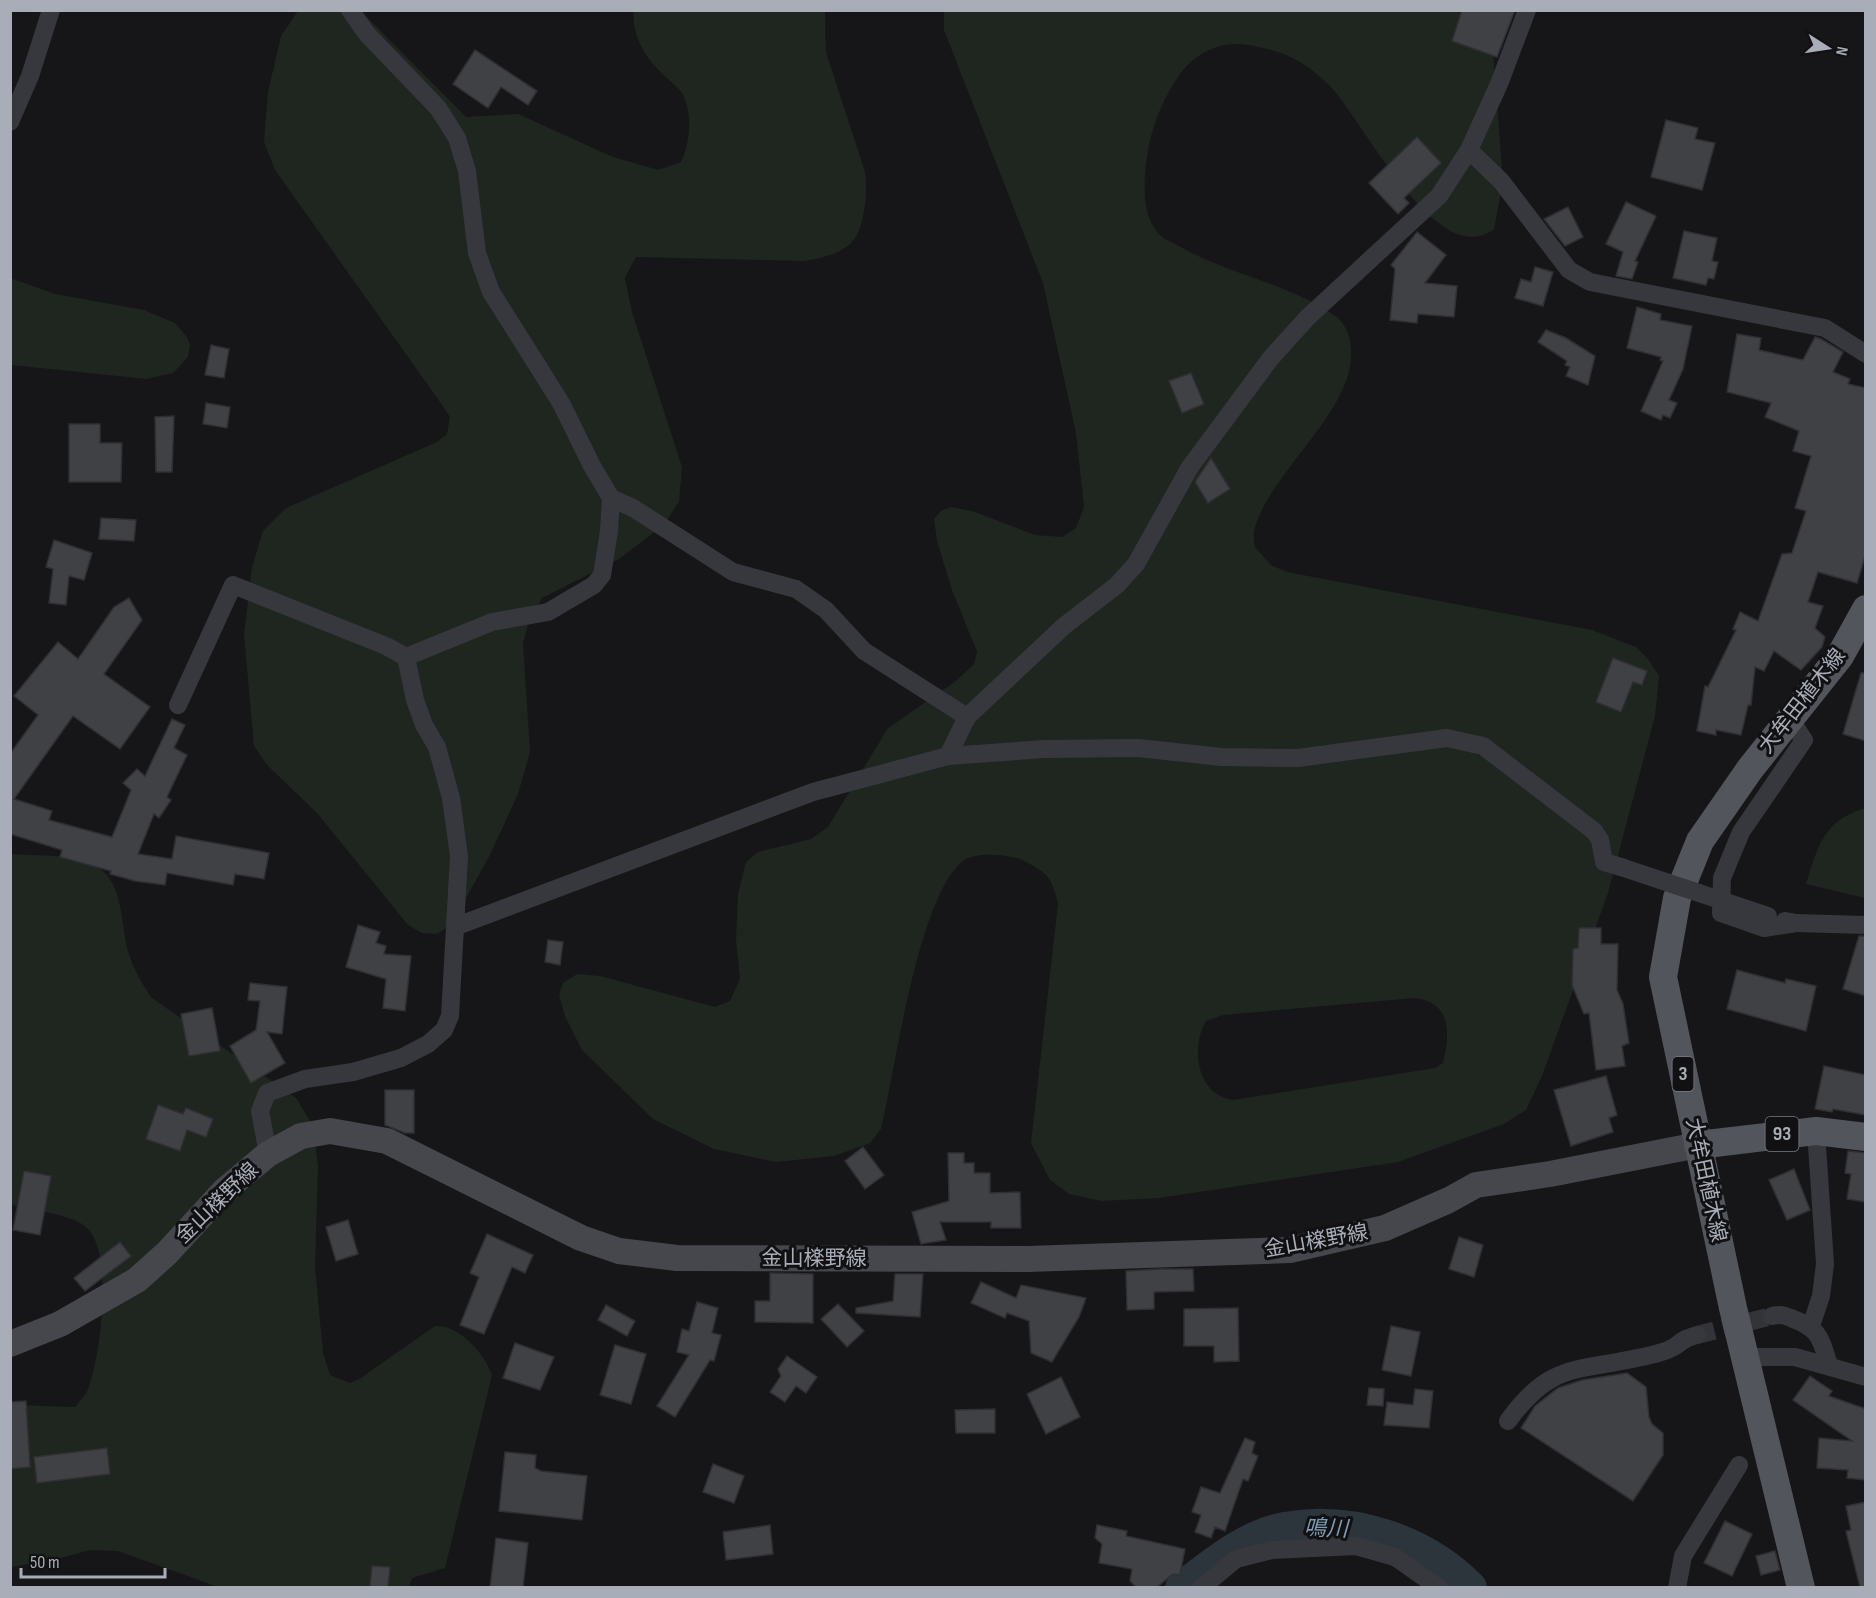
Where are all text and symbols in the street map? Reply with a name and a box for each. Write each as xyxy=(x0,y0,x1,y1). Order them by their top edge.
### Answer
north arrow xyxy=(1798,18,1858,78)
text: N xyxy=(1831,45,1851,57)
street label: 大牟田植木線 xyxy=(1753,644,1851,758)
road number: 3 xyxy=(1672,1057,1694,1091)
street label: 大牟田植木線 xyxy=(1681,1116,1731,1244)
road number: 93 xyxy=(1766,1117,1798,1151)
street label: 金山檪野線 xyxy=(171,1158,263,1248)
street label: 金山檪野線 xyxy=(1262,1220,1370,1262)
street label: 金山檪野線 xyxy=(762,1246,867,1271)
water label: 鳴川 xyxy=(1304,1515,1350,1543)
scale bar xyxy=(21,1541,165,1579)
text: 50 m xyxy=(30,1552,60,1573)

